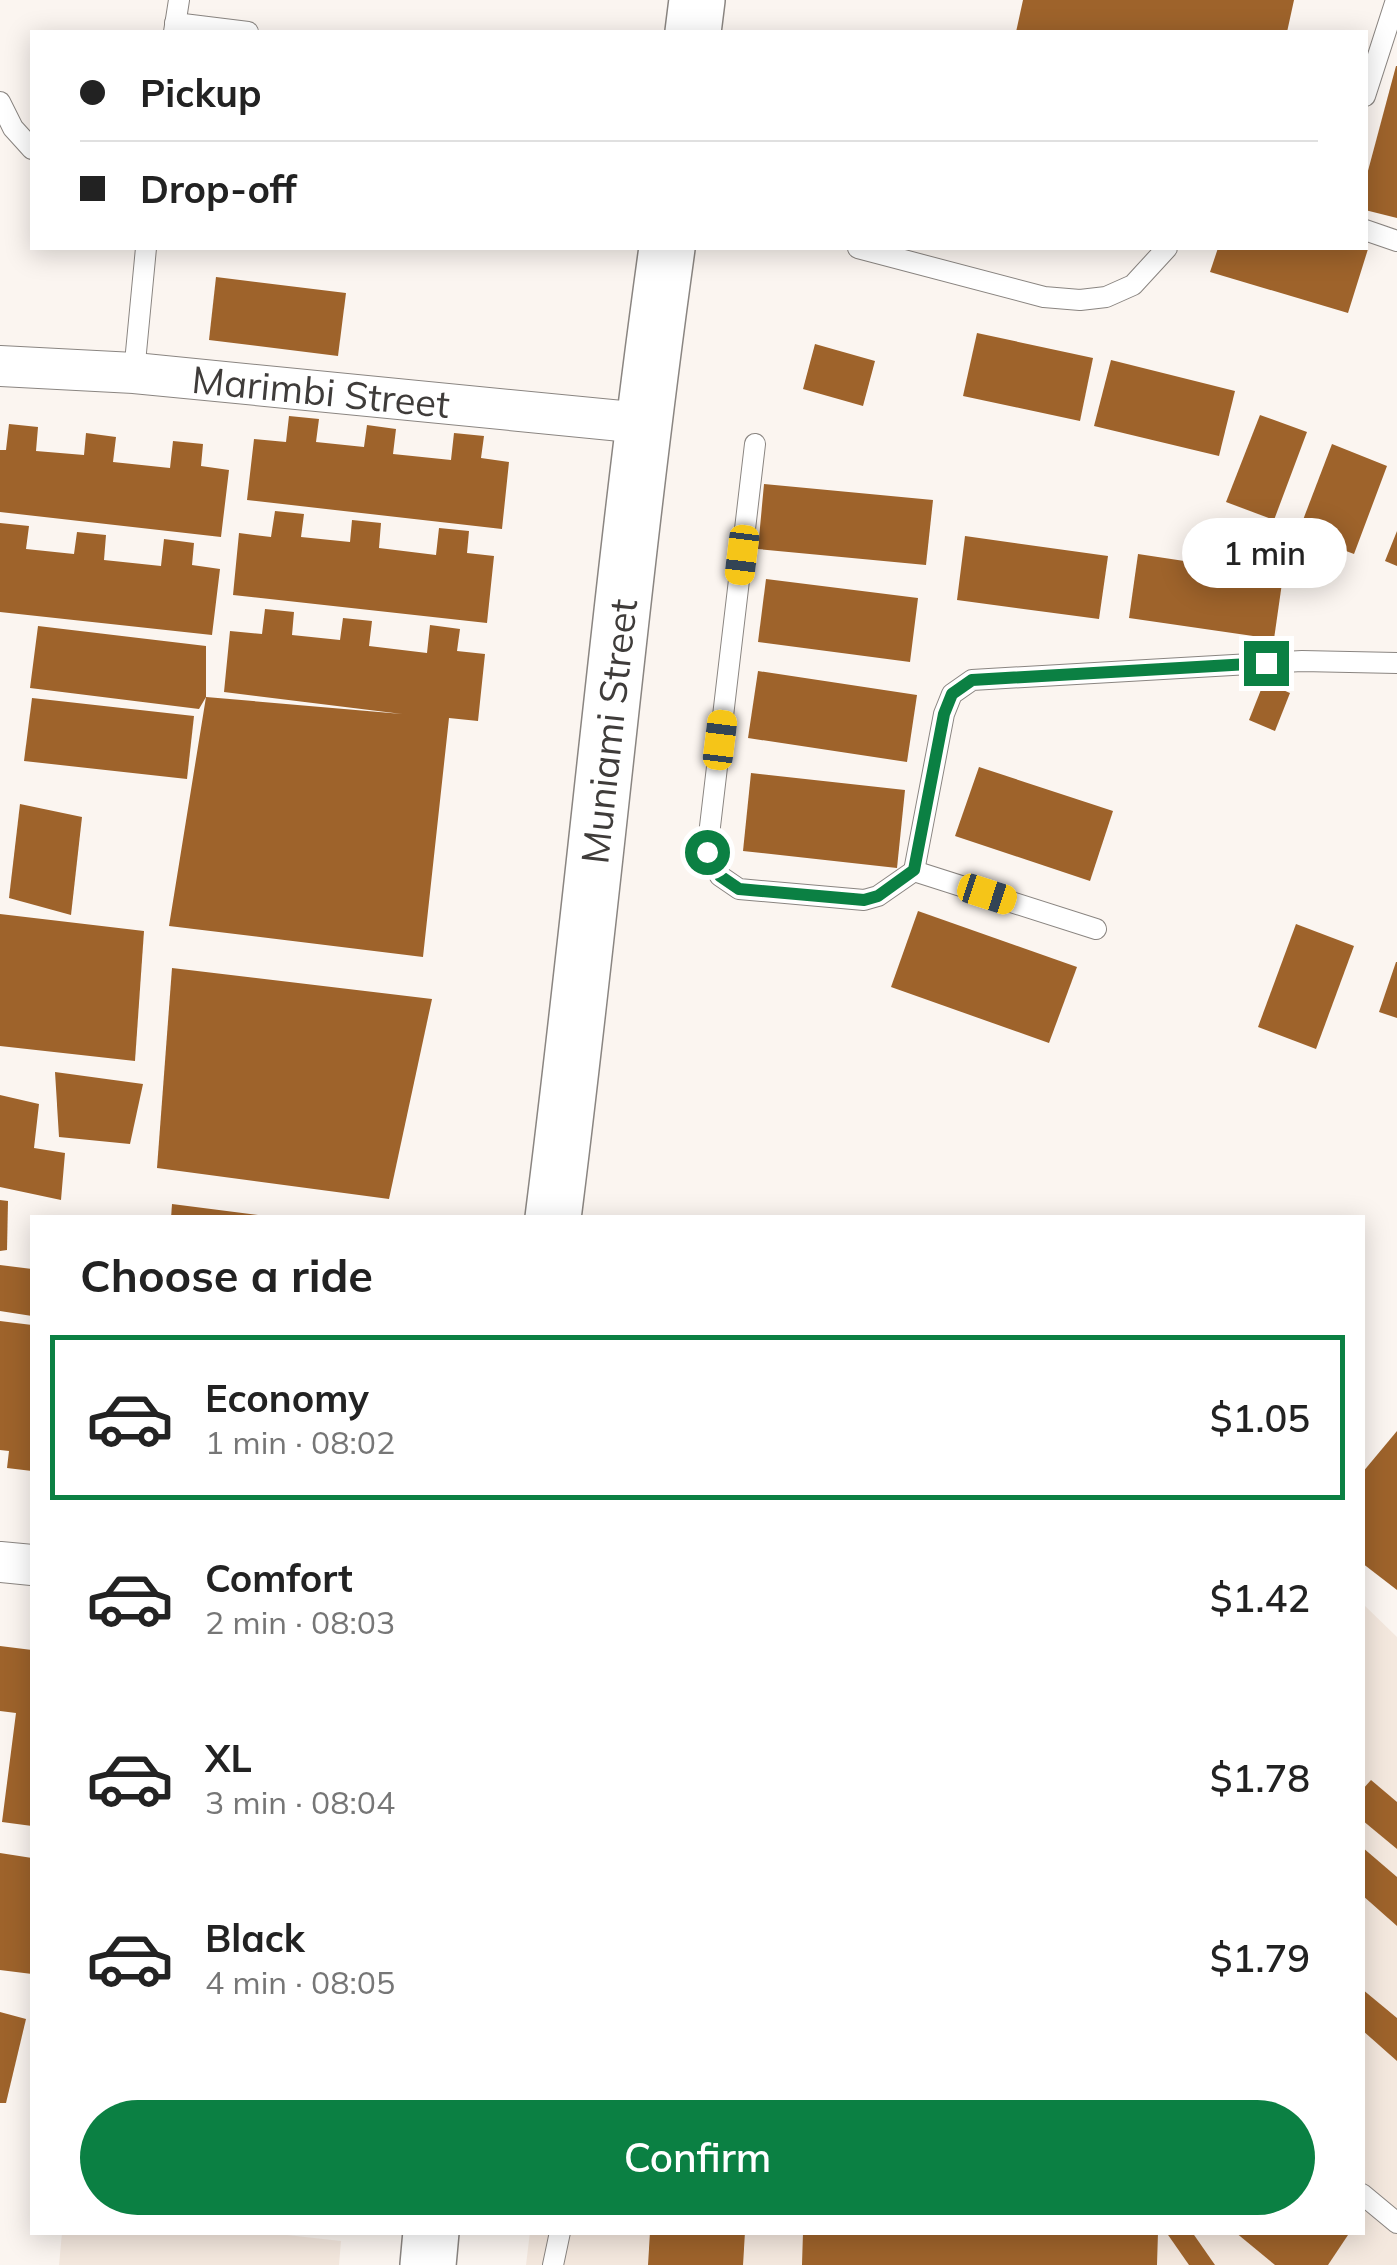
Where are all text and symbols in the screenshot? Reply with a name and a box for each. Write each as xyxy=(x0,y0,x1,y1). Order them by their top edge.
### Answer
text: Pickup xyxy=(140,69,262,117)
text: Drop-off xyxy=(140,165,297,213)
street label: Marimbi Street xyxy=(190,355,452,428)
callout: 1 min xyxy=(1184,518,1348,588)
car xyxy=(723,523,761,587)
text: 1 min xyxy=(1223,533,1306,573)
street label: Muniami Street xyxy=(570,596,647,866)
route end xyxy=(1244,641,1289,686)
car xyxy=(701,708,739,772)
route start xyxy=(685,830,730,875)
car xyxy=(954,870,1020,918)
text: Choose a ride xyxy=(80,1247,373,1303)
icon: car xyxy=(85,1373,175,1463)
text: Economy xyxy=(205,1374,369,1422)
text: $1.05 xyxy=(1210,1394,1310,1442)
text: 1 min · 08:02 xyxy=(205,1422,395,1462)
icon: car xyxy=(85,1553,175,1643)
text: Comfort xyxy=(205,1554,353,1602)
text: $1.42 xyxy=(1210,1574,1310,1622)
text: 2 min · 08:03 xyxy=(205,1602,395,1642)
icon: car xyxy=(85,1733,175,1823)
text: XL xyxy=(205,1734,252,1782)
text: $1.78 xyxy=(1210,1754,1310,1802)
text: 3 min · 08:04 xyxy=(205,1782,395,1822)
icon: car xyxy=(85,1913,175,2003)
text: Black xyxy=(205,1914,305,1962)
text: $1.79 xyxy=(1210,1934,1310,1982)
text: 4 min · 08:05 xyxy=(205,1962,395,2002)
button: Confirm xyxy=(80,2100,1315,2215)

